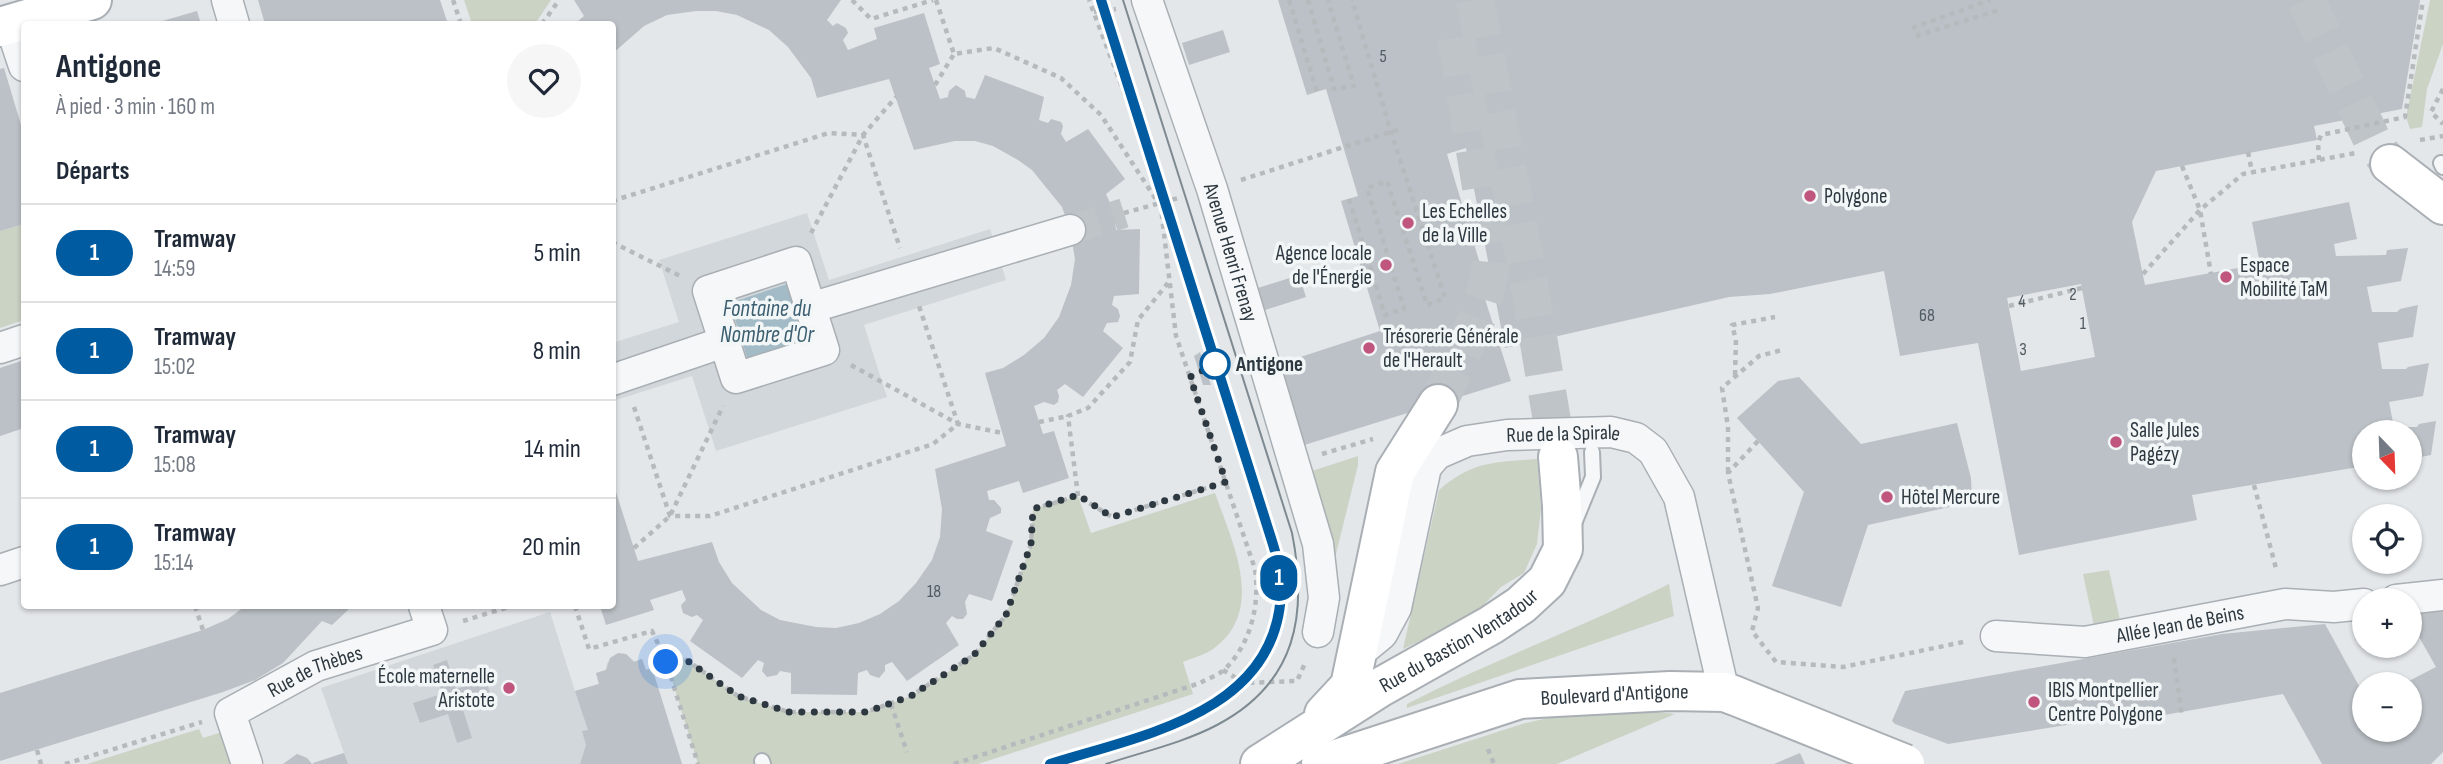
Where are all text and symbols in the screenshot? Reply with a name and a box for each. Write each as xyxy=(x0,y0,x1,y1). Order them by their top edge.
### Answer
button: heart xyxy=(507,44,581,118)
house number: 5 xyxy=(1379,46,1387,67)
text: Antigone xyxy=(56,47,161,87)
text: À pied · 3 min · 160 m xyxy=(56,93,215,121)
text: Départs xyxy=(56,156,129,187)
street label: Avenue Henri Frenay xyxy=(1198,179,1263,325)
place label: Polygone xyxy=(1824,184,1888,209)
marker: Polygone xyxy=(1802,188,1818,204)
place label: Les Echelles de la Ville xyxy=(1422,199,1507,248)
marker: Les Echelles de la Ville xyxy=(1400,215,1416,231)
text: Tramway xyxy=(154,224,236,255)
text: 1 xyxy=(90,238,99,267)
text: 5 min xyxy=(534,238,581,269)
place label: Agence locale de l'Énergie xyxy=(1275,241,1372,290)
place label: Espace Mobilité TaM xyxy=(2240,253,2328,302)
text: 14:59 xyxy=(154,255,195,283)
marker: Agence locale de l'Énergie xyxy=(1378,257,1394,273)
marker: Espace Mobilité TaM xyxy=(2218,269,2234,285)
house number: 2 xyxy=(2069,284,2077,305)
house number: 4 xyxy=(2018,291,2026,312)
water label: Fontaine du Nombre d'Or xyxy=(720,295,815,349)
house number: 68 xyxy=(1919,305,1935,326)
house number: 1 xyxy=(2080,313,2087,334)
text: Tramway xyxy=(154,322,236,353)
place label: Trésorerie Générale de l'Herault xyxy=(1383,324,1519,373)
text: 1 xyxy=(90,336,99,365)
text: 8 min xyxy=(533,336,581,367)
house number: 3 xyxy=(2019,339,2027,360)
marker: Trésorerie Générale de l'Herault xyxy=(1361,340,1377,356)
marker: Antigone xyxy=(1200,349,1230,379)
place label: Antigone xyxy=(1235,352,1303,377)
text: 15:02 xyxy=(154,353,195,381)
place label: Salle Jules Pagézy xyxy=(2130,418,2200,467)
street label: Rue de la Spirale xyxy=(1506,419,1623,448)
text: Tramway xyxy=(154,420,236,451)
north arrow xyxy=(2352,420,2422,490)
map controls xyxy=(2352,420,2422,742)
text: 1 xyxy=(90,434,99,463)
text: 14 min xyxy=(524,434,581,465)
marker: Salle Jules Pagézy xyxy=(2108,434,2124,450)
text: 15:08 xyxy=(154,451,196,479)
place label: Hôtel Mercure xyxy=(1901,485,2000,510)
marker: Hôtel Mercure xyxy=(1879,489,1895,505)
button: locate xyxy=(2352,504,2422,574)
text: Tramway xyxy=(154,518,236,549)
text: 1 xyxy=(90,532,99,561)
text: 20 min xyxy=(522,532,581,563)
text: 15:14 xyxy=(154,549,193,577)
line badge: 1 xyxy=(1256,555,1302,601)
text: 1 xyxy=(1274,563,1284,592)
house number: 18 xyxy=(927,581,941,602)
street label: Rue du Bastion Ventadour xyxy=(1375,583,1543,698)
button: + xyxy=(2352,588,2422,658)
street label: Allée Jean de Beins xyxy=(2113,600,2246,648)
street label: Rue de Thèbes xyxy=(263,640,365,703)
your location xyxy=(648,644,683,679)
place label: École maternelle Aristote xyxy=(378,664,495,713)
button: − xyxy=(2352,672,2422,742)
street label: Boulevard d'Antigone xyxy=(1540,678,1689,710)
place label: IBIS Montpellier Centre Polygone xyxy=(2048,678,2163,727)
marker: École maternelle Aristote xyxy=(501,680,517,696)
marker: IBIS Montpellier Centre Polygone xyxy=(2026,694,2042,710)

